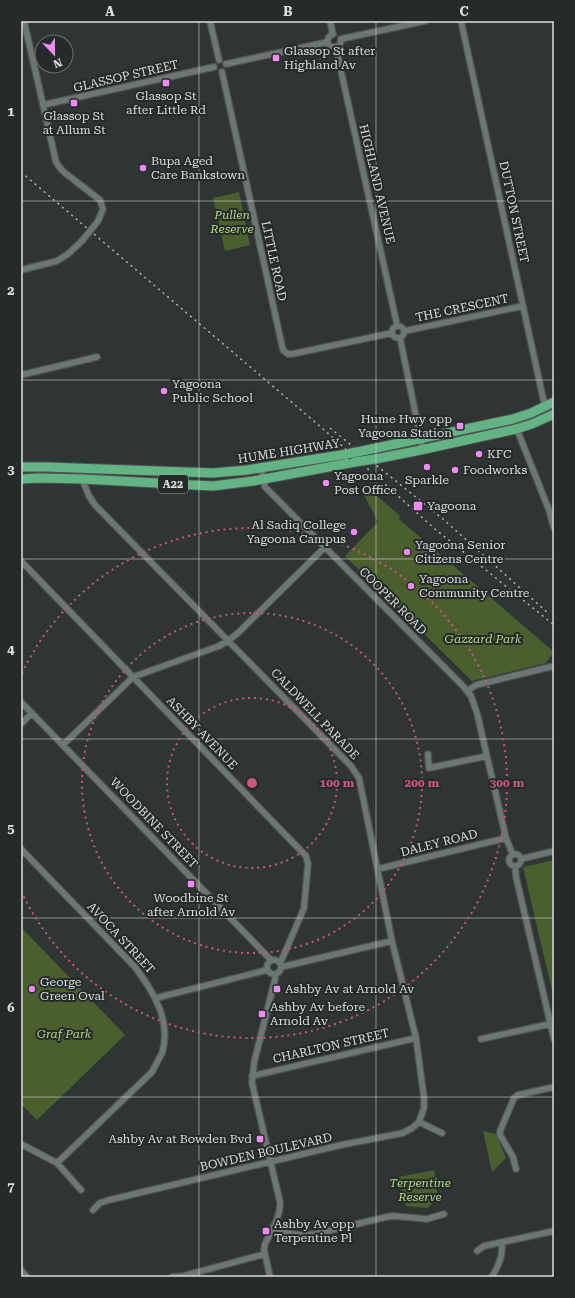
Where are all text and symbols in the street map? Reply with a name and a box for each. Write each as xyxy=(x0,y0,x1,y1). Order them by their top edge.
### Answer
text: A xyxy=(105,4,115,19)
text: B xyxy=(283,4,293,19)
text: C xyxy=(459,4,469,19)
north arrow xyxy=(34,34,74,74)
place label: Glassop St after Highland Av xyxy=(284,44,375,72)
marker: Glassop St after Highland Av xyxy=(271,53,281,63)
text: N xyxy=(51,55,64,71)
street label: GLASSOP STREET xyxy=(72,57,180,95)
marker: Glassop St after Little Rd xyxy=(161,78,171,88)
place label: Glassop St after Little Rd xyxy=(126,89,206,117)
marker: Glassop St at Allum St xyxy=(69,98,79,108)
text: 1 xyxy=(7,104,15,119)
place label: Glassop St at Allum St xyxy=(42,109,106,137)
street label: HIGHLAND AVENUE xyxy=(356,123,398,245)
place label: Bupa Aged Care Bankstown xyxy=(151,154,245,182)
street label: DUTTON STREET xyxy=(496,160,532,264)
marker: Bupa Aged Care Bankstown xyxy=(138,163,148,173)
park label: Pullen Reserve xyxy=(209,208,254,236)
street label: LITTLE ROAD xyxy=(259,220,289,302)
text: 2 xyxy=(7,283,15,298)
street label: THE CRESCENT xyxy=(414,291,510,325)
place label: Yagoona Public School xyxy=(172,377,253,405)
marker: Yagoona Public School xyxy=(159,386,169,396)
place label: Hume Hwy opp Yagoona Station xyxy=(358,412,452,440)
marker: Hume Hwy opp Yagoona Station xyxy=(455,421,465,431)
street label: HUME HIGHWAY xyxy=(237,436,342,466)
place label: KFC xyxy=(487,447,512,461)
marker: KFC xyxy=(474,449,484,459)
text: 3 xyxy=(7,462,15,477)
marker: Sparkle xyxy=(422,462,432,472)
place label: Foodworks xyxy=(463,463,528,477)
marker: Foodworks xyxy=(450,465,460,475)
place label: Yagoona Post Office xyxy=(334,469,397,497)
place label: Sparkle xyxy=(405,473,450,487)
road number: A22 xyxy=(158,475,188,493)
marker: Yagoona Post Office xyxy=(321,478,331,488)
place label: Yagoona xyxy=(427,499,477,513)
marker: Yagoona xyxy=(412,500,424,512)
place label: Al Sadiq College Yagoona Campus xyxy=(247,518,346,546)
marker: Al Sadiq College Yagoona Campus xyxy=(349,527,359,537)
place label: Yagoona Senior Citizens Centre xyxy=(415,538,506,566)
marker: Yagoona Senior Citizens Centre xyxy=(402,547,412,557)
street label: COOPER ROAD xyxy=(356,564,430,638)
place label: Yagoona Community Centre xyxy=(419,572,530,600)
marker: Yagoona Community Centre xyxy=(406,581,416,591)
park label: Gazzard Park xyxy=(445,632,522,646)
text: 4 xyxy=(7,642,15,657)
street label: CALDWELL PARADE xyxy=(268,666,362,762)
street label: ASHBY AVENUE xyxy=(164,694,240,772)
street label: WOODBINE STREET xyxy=(107,775,201,871)
centre of rings xyxy=(245,776,259,790)
text: 100 m xyxy=(320,776,355,790)
text: 200 m xyxy=(405,776,440,790)
text: 300 m xyxy=(490,776,525,790)
text: 5 xyxy=(7,821,15,836)
street label: DALEY ROAD xyxy=(399,827,479,859)
marker: Woodbine St after Arnold Av xyxy=(186,879,196,889)
place label: Woodbine St after Arnold Av xyxy=(147,891,235,919)
street label: AVOCA STREET xyxy=(84,899,158,977)
place label: George Green Oval xyxy=(40,975,105,1003)
place label: Ashby Av at Arnold Av xyxy=(285,982,414,996)
marker: George Green Oval xyxy=(27,984,37,994)
marker: Ashby Av at Arnold Av xyxy=(272,984,282,994)
text: 6 xyxy=(7,1000,15,1015)
place label: Ashby Av before Arnold Av xyxy=(270,1000,366,1028)
marker: Ashby Av before Arnold Av xyxy=(257,1009,267,1019)
street label: CHARLTON STREET xyxy=(271,1026,391,1066)
park label: Graf Park xyxy=(37,1027,92,1041)
street label: BOWDEN BOULEVARD xyxy=(199,1130,333,1174)
place label: Ashby Av at Bowden Bvd xyxy=(108,1132,252,1146)
marker: Ashby Av at Bowden Bvd xyxy=(255,1134,265,1144)
park label: Terpentine Reserve xyxy=(389,1176,451,1204)
text: 7 xyxy=(7,1179,15,1194)
place label: Ashby Av opp Terpentine Pl xyxy=(274,1217,355,1245)
marker: Ashby Av opp Terpentine Pl xyxy=(261,1226,271,1236)

